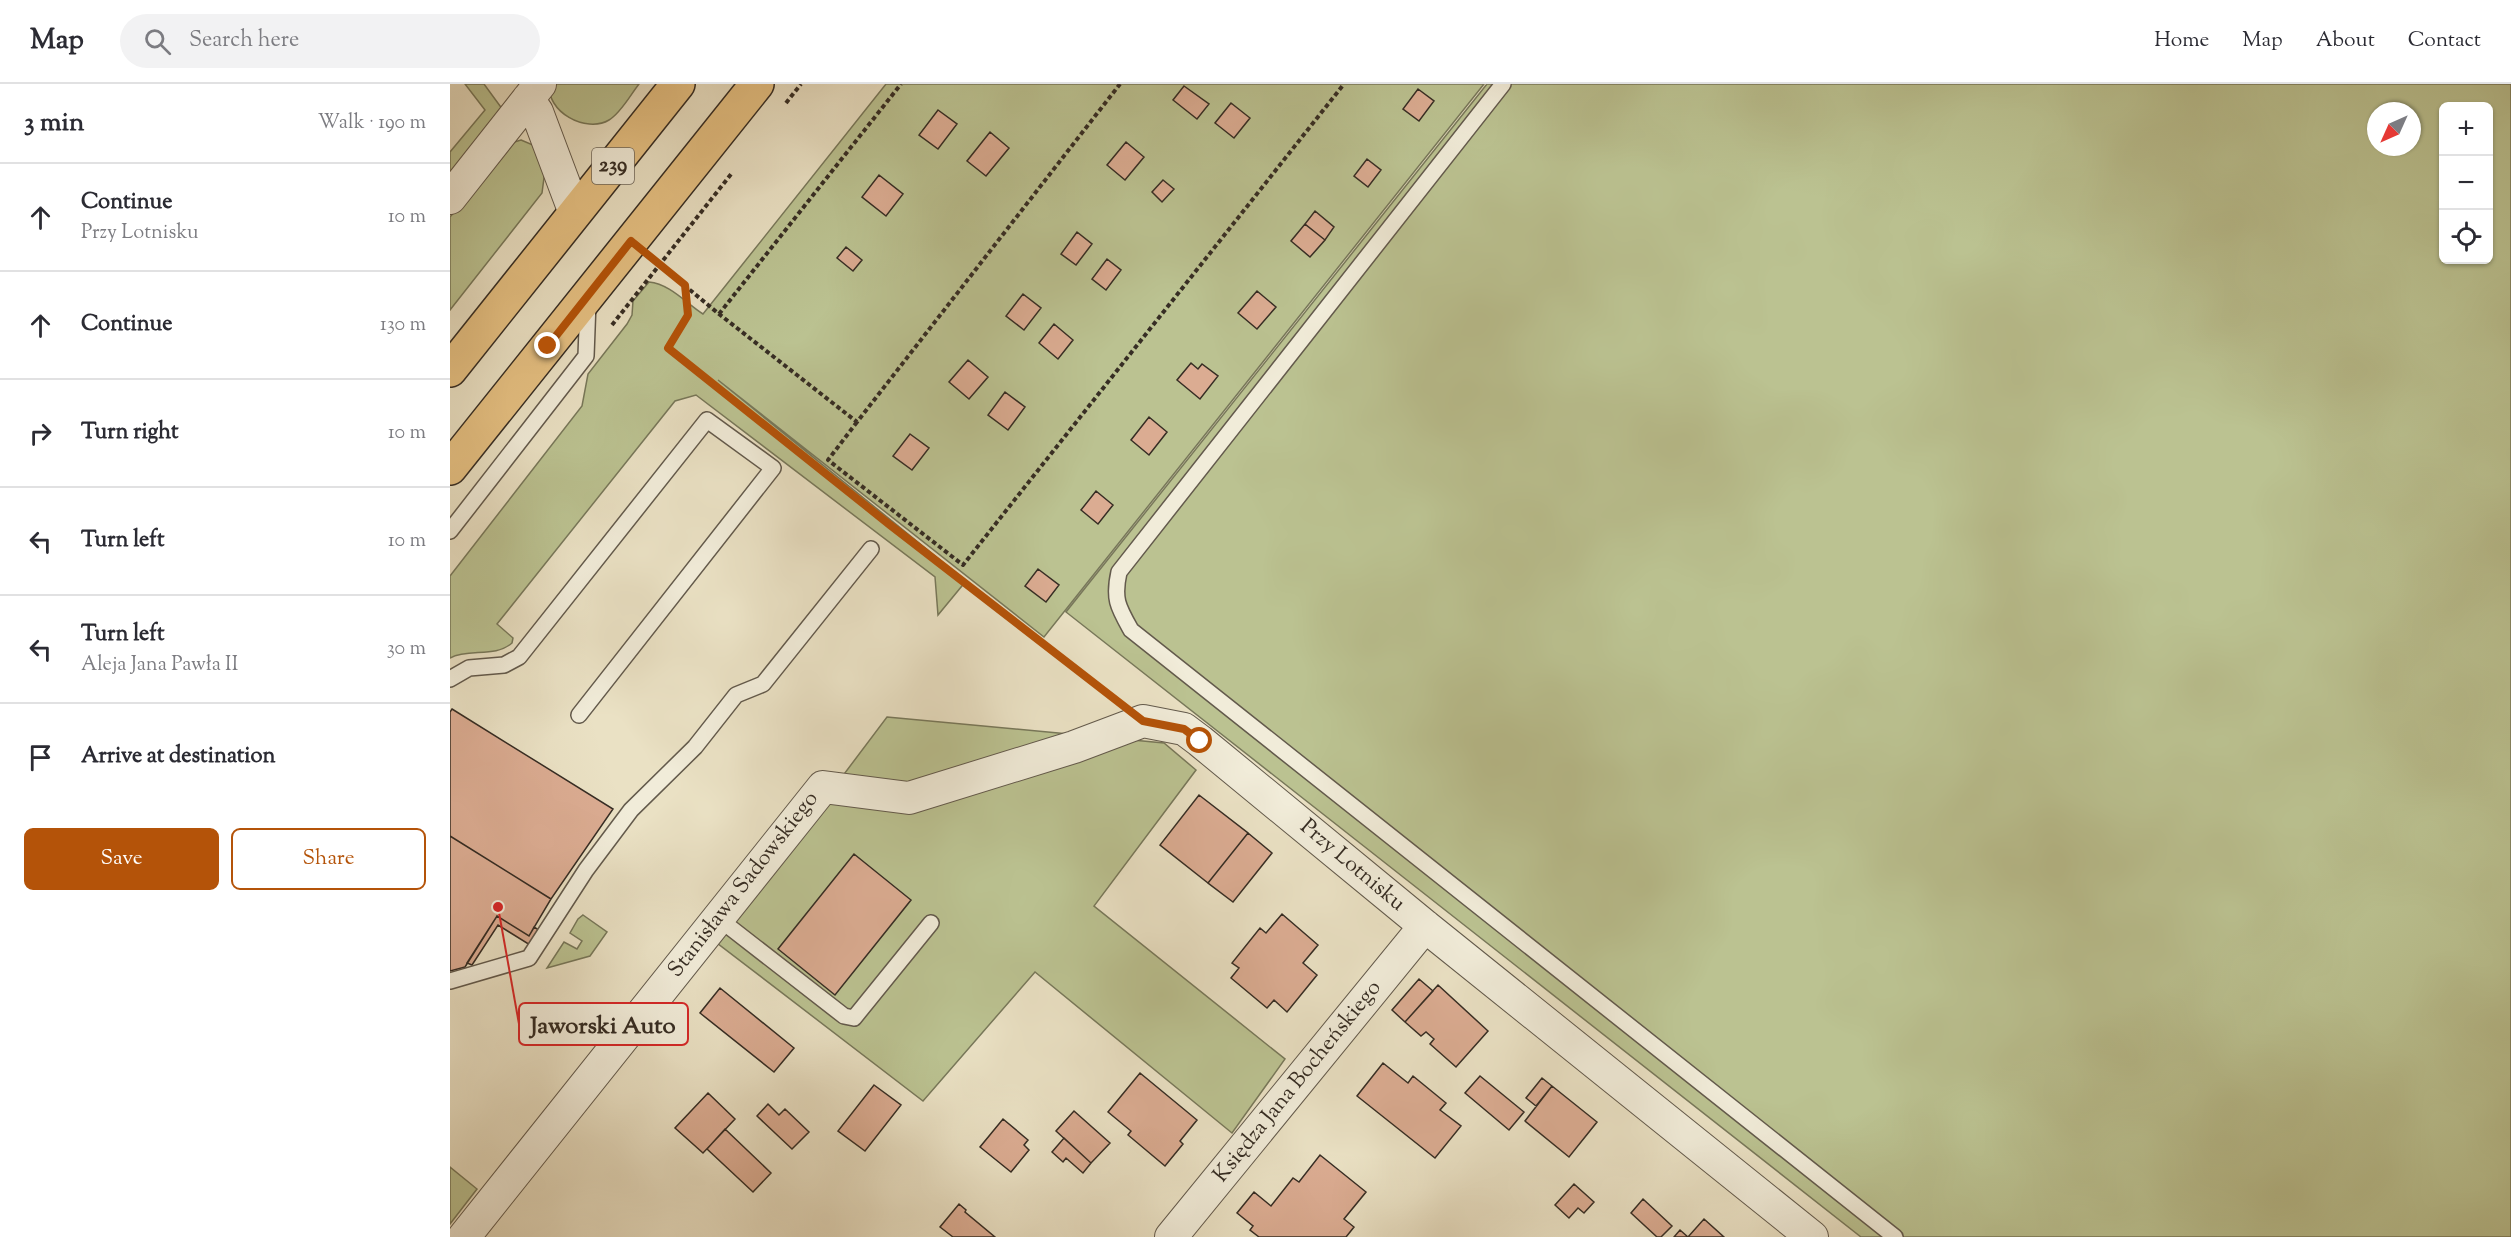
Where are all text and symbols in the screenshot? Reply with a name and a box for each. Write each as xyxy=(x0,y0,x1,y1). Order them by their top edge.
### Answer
search box xyxy=(120,14,540,68)
text: Map xyxy=(30,21,84,61)
icon: search xyxy=(141,25,174,58)
text: Search here xyxy=(189,25,299,57)
text: Home xyxy=(2154,26,2209,56)
text: Map xyxy=(2242,26,2283,56)
text: About xyxy=(2316,26,2375,56)
text: Contact xyxy=(2408,26,2481,56)
north arrow xyxy=(2367,102,2421,156)
map controls xyxy=(2439,102,2493,264)
button: + xyxy=(2439,102,2493,156)
text: 3 min xyxy=(24,105,84,142)
text: Walk · 190 m xyxy=(318,109,426,138)
road number: 239 xyxy=(592,148,634,184)
button: − xyxy=(2439,156,2493,210)
text: Continue xyxy=(81,187,172,219)
icon: ahead xyxy=(24,201,57,234)
text: 10 m xyxy=(388,203,426,232)
button: locate xyxy=(2439,210,2493,264)
text: Przy Lotnisku xyxy=(81,219,198,248)
icon: ahead xyxy=(24,309,57,342)
text: Continue xyxy=(81,309,172,341)
text: 130 m xyxy=(380,311,426,340)
route end xyxy=(534,332,560,358)
icon: right xyxy=(24,417,57,450)
text: Turn right xyxy=(81,417,178,449)
text: 10 m xyxy=(388,419,426,448)
icon: left xyxy=(24,525,57,558)
text: Turn left xyxy=(81,525,164,557)
text: 10 m xyxy=(388,527,426,556)
text: Turn left xyxy=(81,619,164,651)
icon: left xyxy=(24,633,57,666)
text: 30 m xyxy=(387,635,426,664)
text: Aleja Jana Pawła II xyxy=(81,651,238,680)
route start xyxy=(1186,727,1212,753)
icon: arrive xyxy=(24,741,57,774)
text: Arrive at destination xyxy=(81,741,276,773)
street label: Stanisława Sadowskiego xyxy=(661,785,827,985)
street label: Przy Lotnisku xyxy=(1292,812,1412,920)
button: Save xyxy=(24,828,219,890)
button: Share xyxy=(231,828,426,890)
street label: Księdza Jana Bocheńskiego xyxy=(1206,974,1390,1190)
callout: Jaworski Auto xyxy=(519,1003,688,1045)
text: Jaworski Auto xyxy=(528,1010,676,1044)

